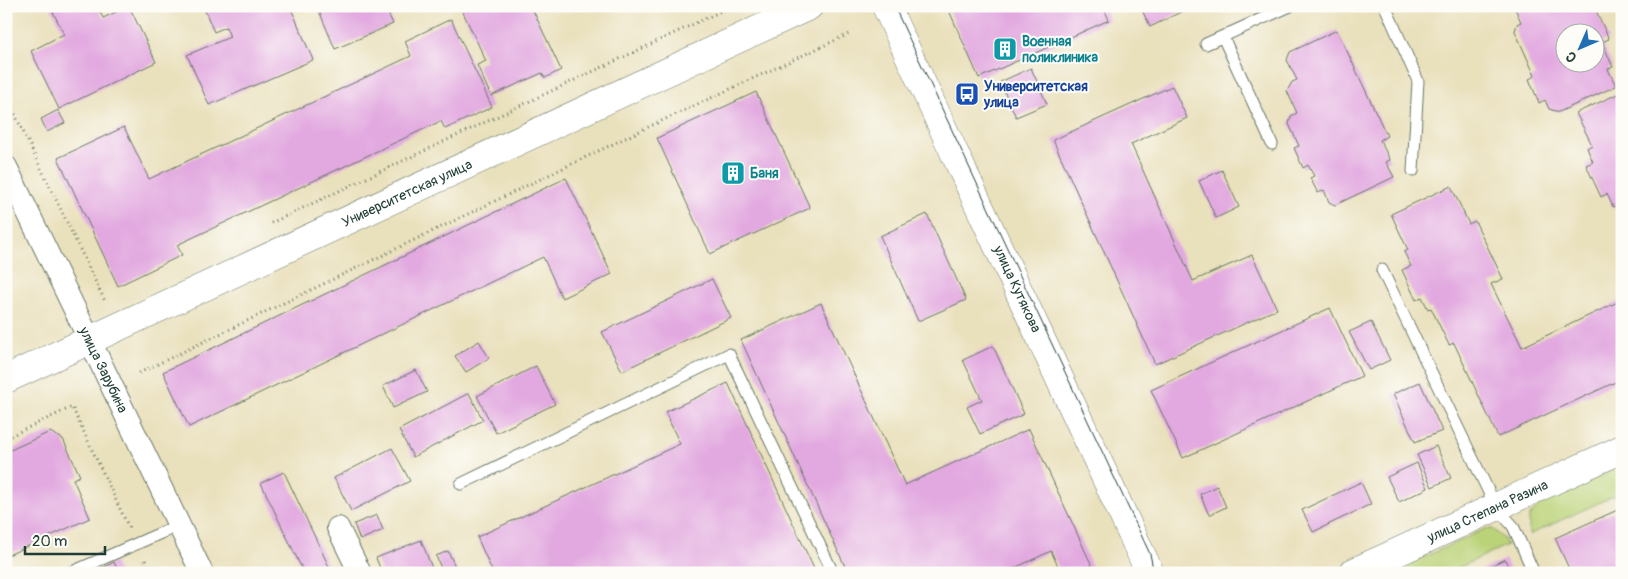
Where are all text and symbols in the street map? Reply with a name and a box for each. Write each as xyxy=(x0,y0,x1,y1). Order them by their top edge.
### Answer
north arrow xyxy=(1556,22,1606,72)
place label: Военная поликлиника xyxy=(1022,33,1098,66)
building icon: Военная поликлиника xyxy=(992,36,1018,62)
text: С xyxy=(1562,48,1580,66)
place label: Университетская улица xyxy=(983,78,1088,111)
bus stop icon: Университетская улица xyxy=(954,81,980,107)
street label: Университетская улица xyxy=(339,155,475,230)
building icon: Баня xyxy=(720,160,746,186)
place label: Баня xyxy=(750,165,779,182)
street label: улица Кутякова xyxy=(990,242,1045,335)
street label: улица Зарубина xyxy=(75,323,132,415)
street label: улица Степана Разина xyxy=(1424,476,1550,546)
scale bar xyxy=(25,524,105,556)
text: 20 m xyxy=(32,532,67,551)

